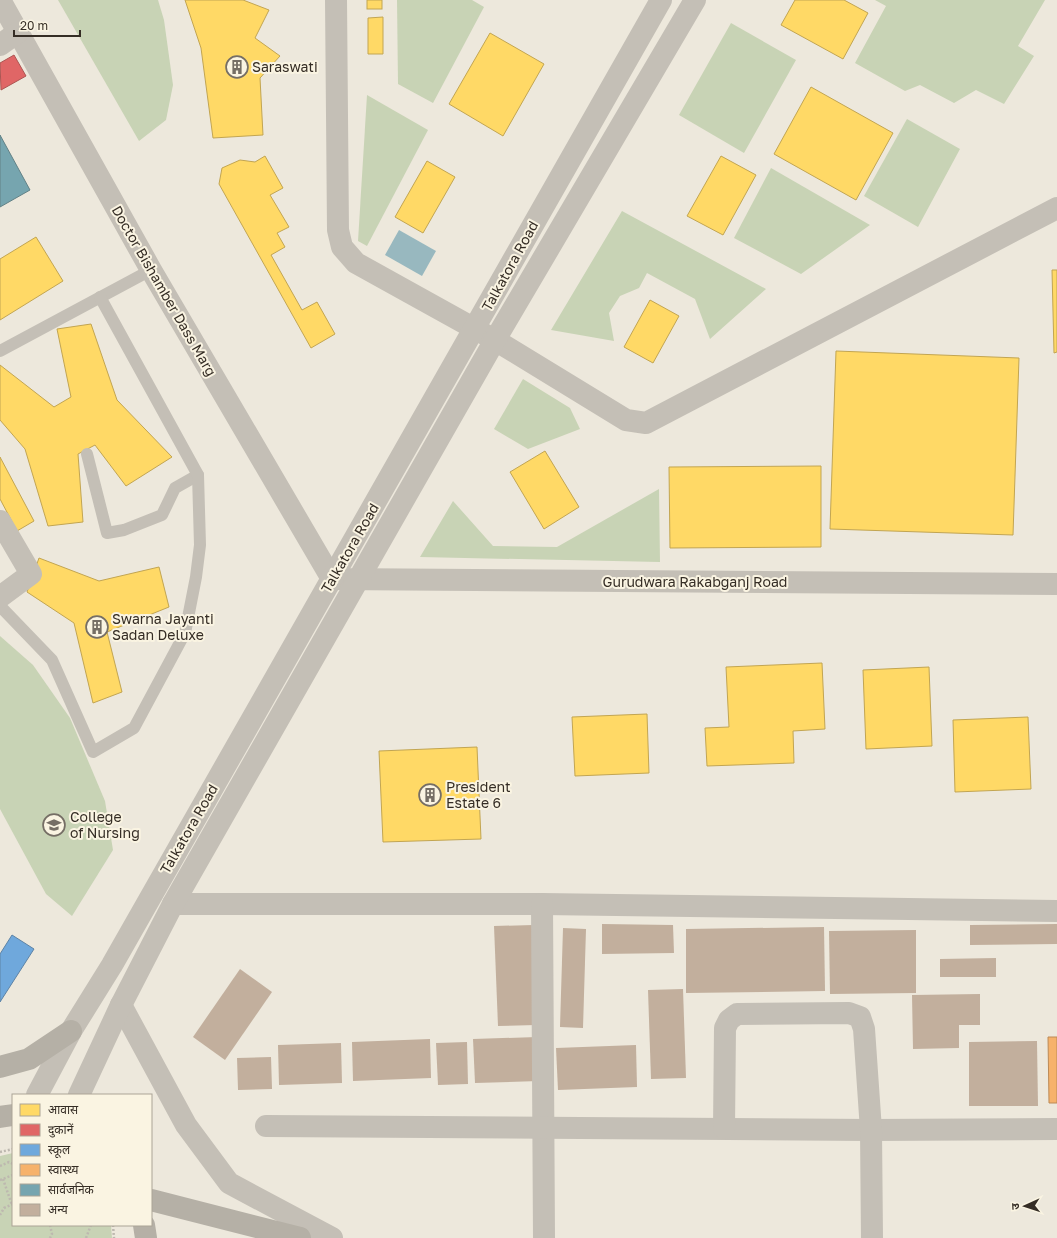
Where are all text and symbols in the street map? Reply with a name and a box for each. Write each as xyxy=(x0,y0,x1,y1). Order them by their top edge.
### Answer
scale bar xyxy=(14,12,80,38)
text: 20 m xyxy=(20,18,48,33)
building icon: Saraswati xyxy=(224,54,250,80)
place label: Saraswati xyxy=(252,58,318,75)
street label: Doctor Bishamber Dass Marg xyxy=(109,203,220,379)
street label: Talkatora Road xyxy=(478,218,541,314)
street label: Talkatora Road xyxy=(317,500,382,595)
street label: Gurudwara Rakabganj Road xyxy=(603,573,787,590)
place label: Swarna Jayanti Sadan Deluxe xyxy=(112,610,214,643)
building icon: Swarna Jayanti Sadan Deluxe xyxy=(84,614,110,640)
place label: President Estate 6 xyxy=(446,778,511,811)
street label: Talkatora Road xyxy=(156,781,221,876)
building icon: President Estate 6 xyxy=(417,782,443,808)
place label: College of Nursing xyxy=(70,808,140,841)
school or university icon: College of Nursing xyxy=(41,812,67,838)
legend xyxy=(12,1094,152,1226)
text: आवास xyxy=(48,1102,79,1117)
text: दुकानें xyxy=(48,1122,74,1138)
text: स्कूल xyxy=(48,1142,71,1158)
text: स्वास्थ्य xyxy=(48,1162,80,1177)
text: सार्वजनिक xyxy=(48,1182,95,1197)
north arrow xyxy=(1005,1186,1045,1226)
text: अन्य xyxy=(48,1202,69,1217)
text: उ xyxy=(1008,1202,1021,1210)

